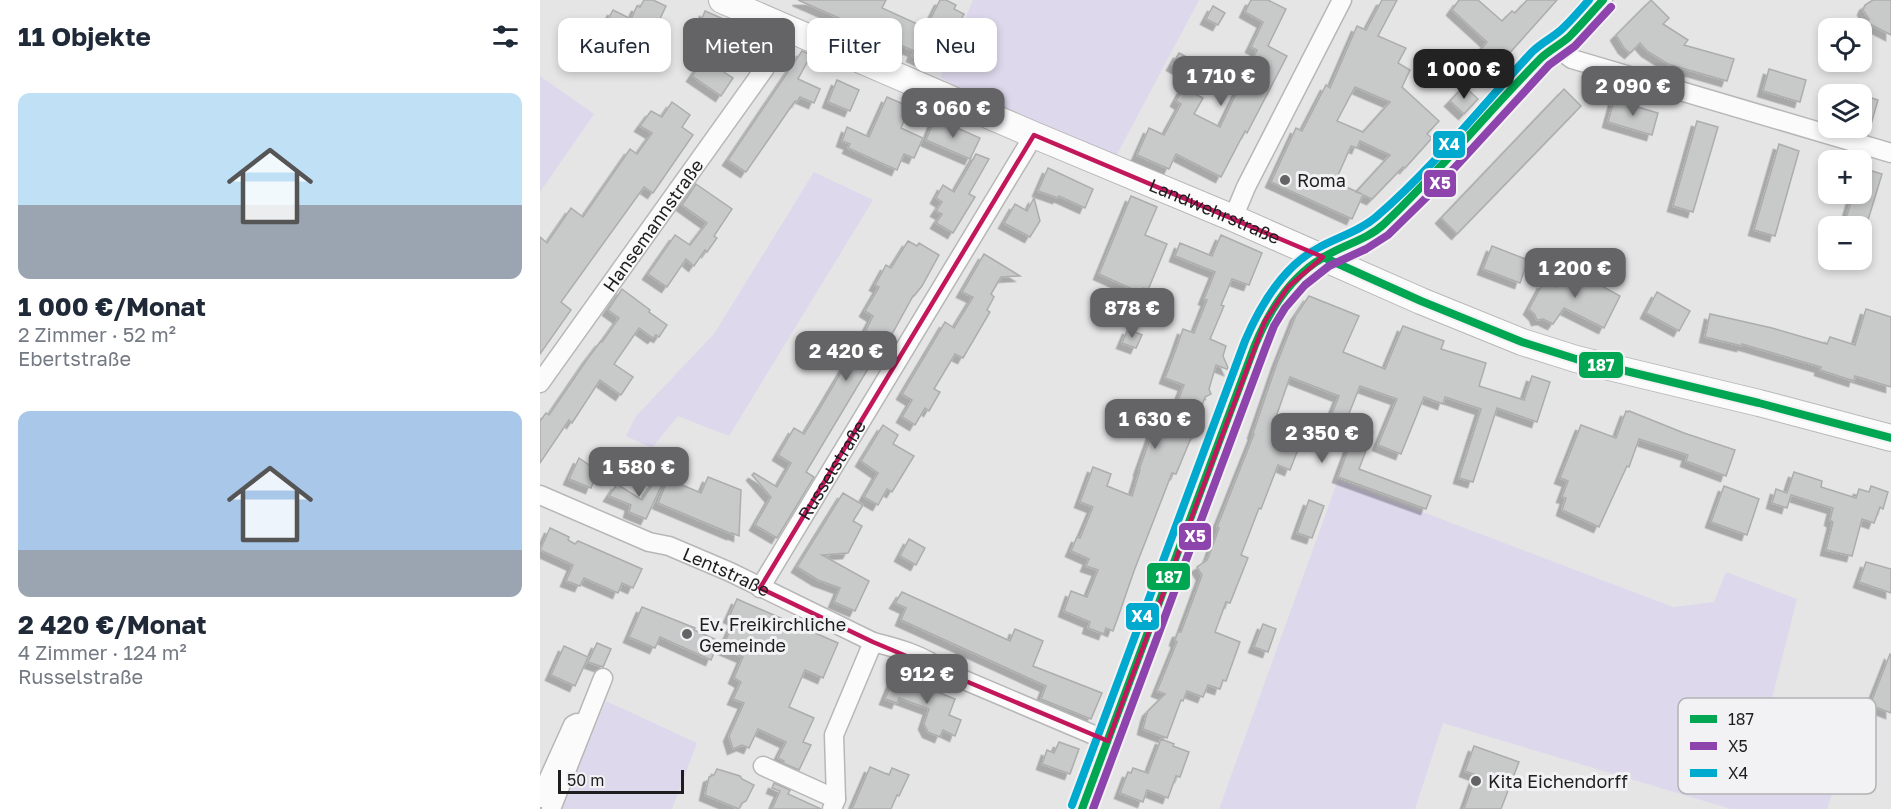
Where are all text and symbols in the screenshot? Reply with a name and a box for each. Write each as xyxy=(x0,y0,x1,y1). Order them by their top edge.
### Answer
chip: Kaufen xyxy=(558,18,671,72)
chip: Mieten xyxy=(683,18,795,72)
chip: Filter xyxy=(807,18,902,72)
chip: Neu xyxy=(914,18,997,72)
map controls xyxy=(1818,18,1872,270)
button: locate xyxy=(1818,18,1872,72)
icon: filters xyxy=(489,20,522,53)
text: 11 Objekte xyxy=(18,21,151,52)
pin: 1 000 € xyxy=(1409,49,1519,100)
pin: 1 710 € xyxy=(1166,56,1276,107)
text: 1 000 € xyxy=(1427,56,1501,80)
text: 1 710 € xyxy=(1187,63,1255,87)
pin: 2 090 € xyxy=(1578,66,1688,117)
text: 2 090 € xyxy=(1596,73,1671,97)
button: layers xyxy=(1818,84,1872,138)
pin: 3 060 € xyxy=(898,88,1008,139)
text: 3 060 € xyxy=(916,95,991,119)
line badge: X4 xyxy=(1432,130,1466,159)
icon: home xyxy=(216,132,324,240)
text: X4 xyxy=(1438,134,1460,154)
button: + xyxy=(1818,150,1872,204)
street label: Hansemannstraße xyxy=(598,155,708,296)
place label: Roma xyxy=(1297,169,1346,191)
line badge: X5 xyxy=(1423,169,1457,198)
street label: Landwehrstraße xyxy=(1146,173,1284,249)
marker: Roma xyxy=(1278,173,1292,187)
text: X5 xyxy=(1429,173,1451,193)
button: − xyxy=(1818,216,1872,270)
pin: 1 200 € xyxy=(1520,248,1630,299)
text: 1 200 € xyxy=(1539,255,1611,279)
pin: 878 € xyxy=(1090,288,1174,339)
text: 1 000 €/Monat xyxy=(18,291,206,322)
text: 878 € xyxy=(1104,295,1160,319)
text: 2 Zimmer · 52 m² xyxy=(18,322,176,346)
pin: 2 420 € xyxy=(791,331,901,382)
text: 2 420 € xyxy=(809,338,883,362)
text: Ebertstraße xyxy=(18,346,131,370)
line badge: 187 xyxy=(1578,351,1624,379)
text: 187 xyxy=(1587,355,1615,375)
pin: 1 630 € xyxy=(1100,399,1210,450)
text: 1 630 € xyxy=(1119,406,1191,430)
pin: 2 350 € xyxy=(1267,413,1377,464)
street label: Russelstraße xyxy=(793,416,870,524)
text: 2 350 € xyxy=(1285,420,1359,444)
pin: 1 580 € xyxy=(584,447,694,498)
icon: home xyxy=(216,450,324,558)
text: 1 580 € xyxy=(603,454,675,478)
line badge: X5 xyxy=(1178,522,1212,551)
text: X5 xyxy=(1184,526,1206,546)
street label: Lentstraße xyxy=(680,542,774,601)
line badge: 187 xyxy=(1146,562,1191,591)
text: 187 xyxy=(1155,567,1183,587)
line badge: X4 xyxy=(1125,602,1160,631)
text: X4 xyxy=(1131,606,1153,626)
text: 2 420 €/Monat xyxy=(18,609,207,640)
place label: Ev. Freikirchliche Gemeinde xyxy=(699,613,846,656)
marker: Ev. Freikirchliche Gemeinde xyxy=(680,627,694,641)
text: 4 Zimmer · 124 m² xyxy=(18,640,187,664)
pin: 912 € xyxy=(885,654,969,705)
text: 912 € xyxy=(900,661,954,685)
text: Russelstraße xyxy=(18,664,143,688)
legend xyxy=(1678,698,1876,794)
text: 187 xyxy=(1728,709,1754,729)
text: X5 xyxy=(1728,736,1748,756)
text: X4 xyxy=(1728,763,1748,783)
scale bar xyxy=(558,767,684,794)
text: 50 m xyxy=(567,770,604,790)
place label: Kita Eichendorff xyxy=(1488,770,1628,792)
marker: Kita Eichendorff xyxy=(1469,774,1483,788)

